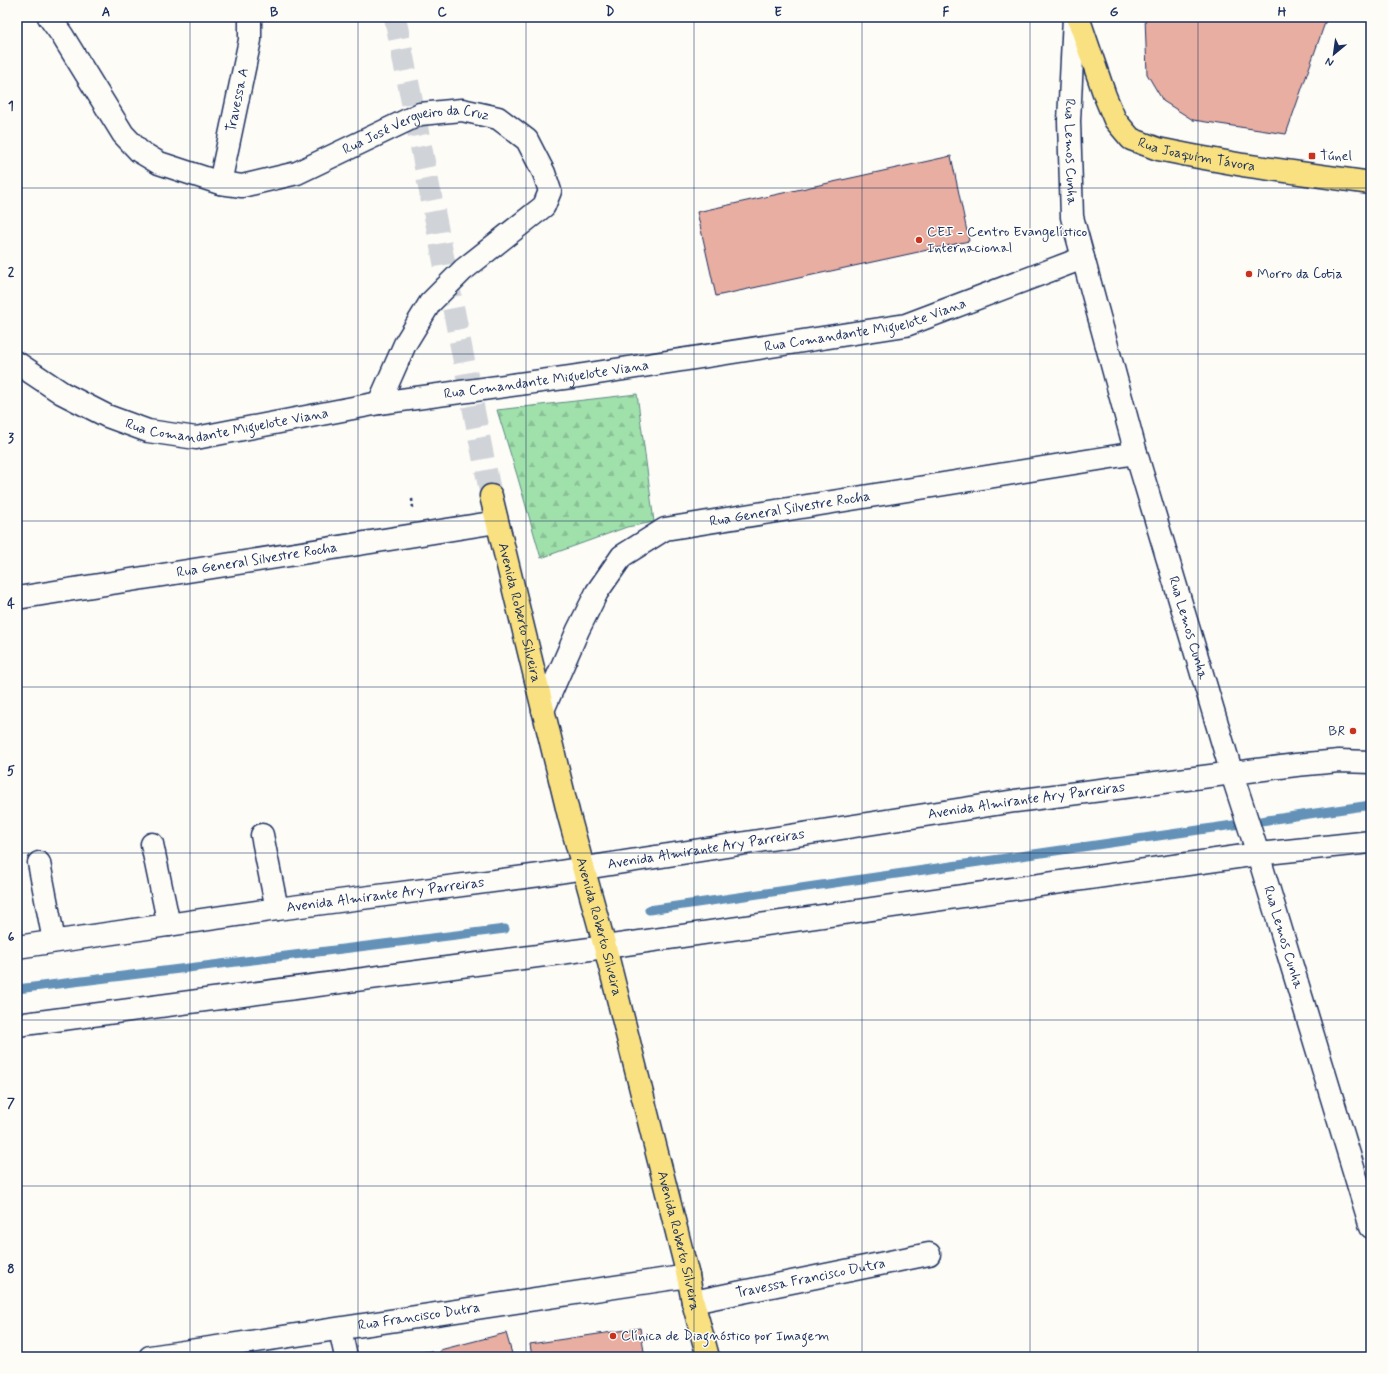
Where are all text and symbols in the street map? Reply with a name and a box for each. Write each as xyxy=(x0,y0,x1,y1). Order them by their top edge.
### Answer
text: A xyxy=(102,4,110,21)
text: B xyxy=(270,4,279,21)
text: C xyxy=(437,4,447,21)
text: D xyxy=(606,4,615,21)
text: E xyxy=(774,4,782,21)
text: F xyxy=(943,4,950,21)
text: G xyxy=(1110,4,1119,21)
text: H xyxy=(1278,4,1287,21)
north arrow xyxy=(1314,34,1354,74)
text: N xyxy=(1323,54,1336,70)
street label: Travessa A xyxy=(222,66,253,134)
text: 1 xyxy=(8,98,14,115)
street label: Rua Lemos Cunha xyxy=(1060,98,1081,206)
street label: Rua José Vergueiro da Cruz xyxy=(340,101,491,159)
street label: Rua Joaquim Távora xyxy=(1135,133,1257,176)
place label: Túnel xyxy=(1320,147,1352,165)
marker: Túnel xyxy=(1307,151,1317,161)
place label: CEI - Centro Evangelístico Internacional xyxy=(927,223,1087,257)
marker: CEI - Centro Evangelístico Internacional xyxy=(914,235,924,245)
text: 2 xyxy=(8,264,15,281)
place label: Morro da Cotia xyxy=(1257,265,1343,283)
marker: Morro da Cotia xyxy=(1244,269,1254,279)
street label: Rua Comandante Miguelote Viana xyxy=(763,294,969,356)
street label: Rua Comandante Miguelote Viana xyxy=(443,356,650,403)
street label: Rua Comandante Miguelote Viana xyxy=(123,404,330,447)
text: 3 xyxy=(8,430,14,447)
street label: Rua General Silvestre Rocha xyxy=(708,487,872,531)
street label: Rua General Silvestre Rocha xyxy=(175,538,339,582)
street label: Avenida Roberto Silveira xyxy=(494,541,545,684)
street label: Rua Lemos Cunha xyxy=(1164,574,1212,682)
text: 4 xyxy=(7,596,15,613)
place label: BR xyxy=(1328,722,1345,740)
marker: BR xyxy=(1348,726,1358,736)
text: 5 xyxy=(7,763,15,780)
street label: Avenida Almirante Ary Parreiras xyxy=(926,778,1126,823)
street label: Avenida Almirante Ary Parreiras xyxy=(606,825,806,873)
street label: Avenida Roberto Silveira xyxy=(572,855,626,998)
street label: Avenida Almirante Ary Parreiras xyxy=(285,873,485,917)
street label: Rua Lemos Cunha xyxy=(1259,884,1308,992)
text: 6 xyxy=(8,929,15,946)
text: 7 xyxy=(7,1095,15,1112)
street label: Avenida Roberto Silveira xyxy=(653,1169,704,1313)
street label: Travessa Francisco Dutra xyxy=(734,1254,887,1302)
text: 8 xyxy=(7,1261,15,1278)
street label: Rua Francisco Dutra xyxy=(357,1298,481,1335)
place label: Clínica de Diagnóstico por Imagem xyxy=(621,1327,830,1347)
marker: Clínica de Diagnóstico por Imagem xyxy=(608,1331,618,1341)

